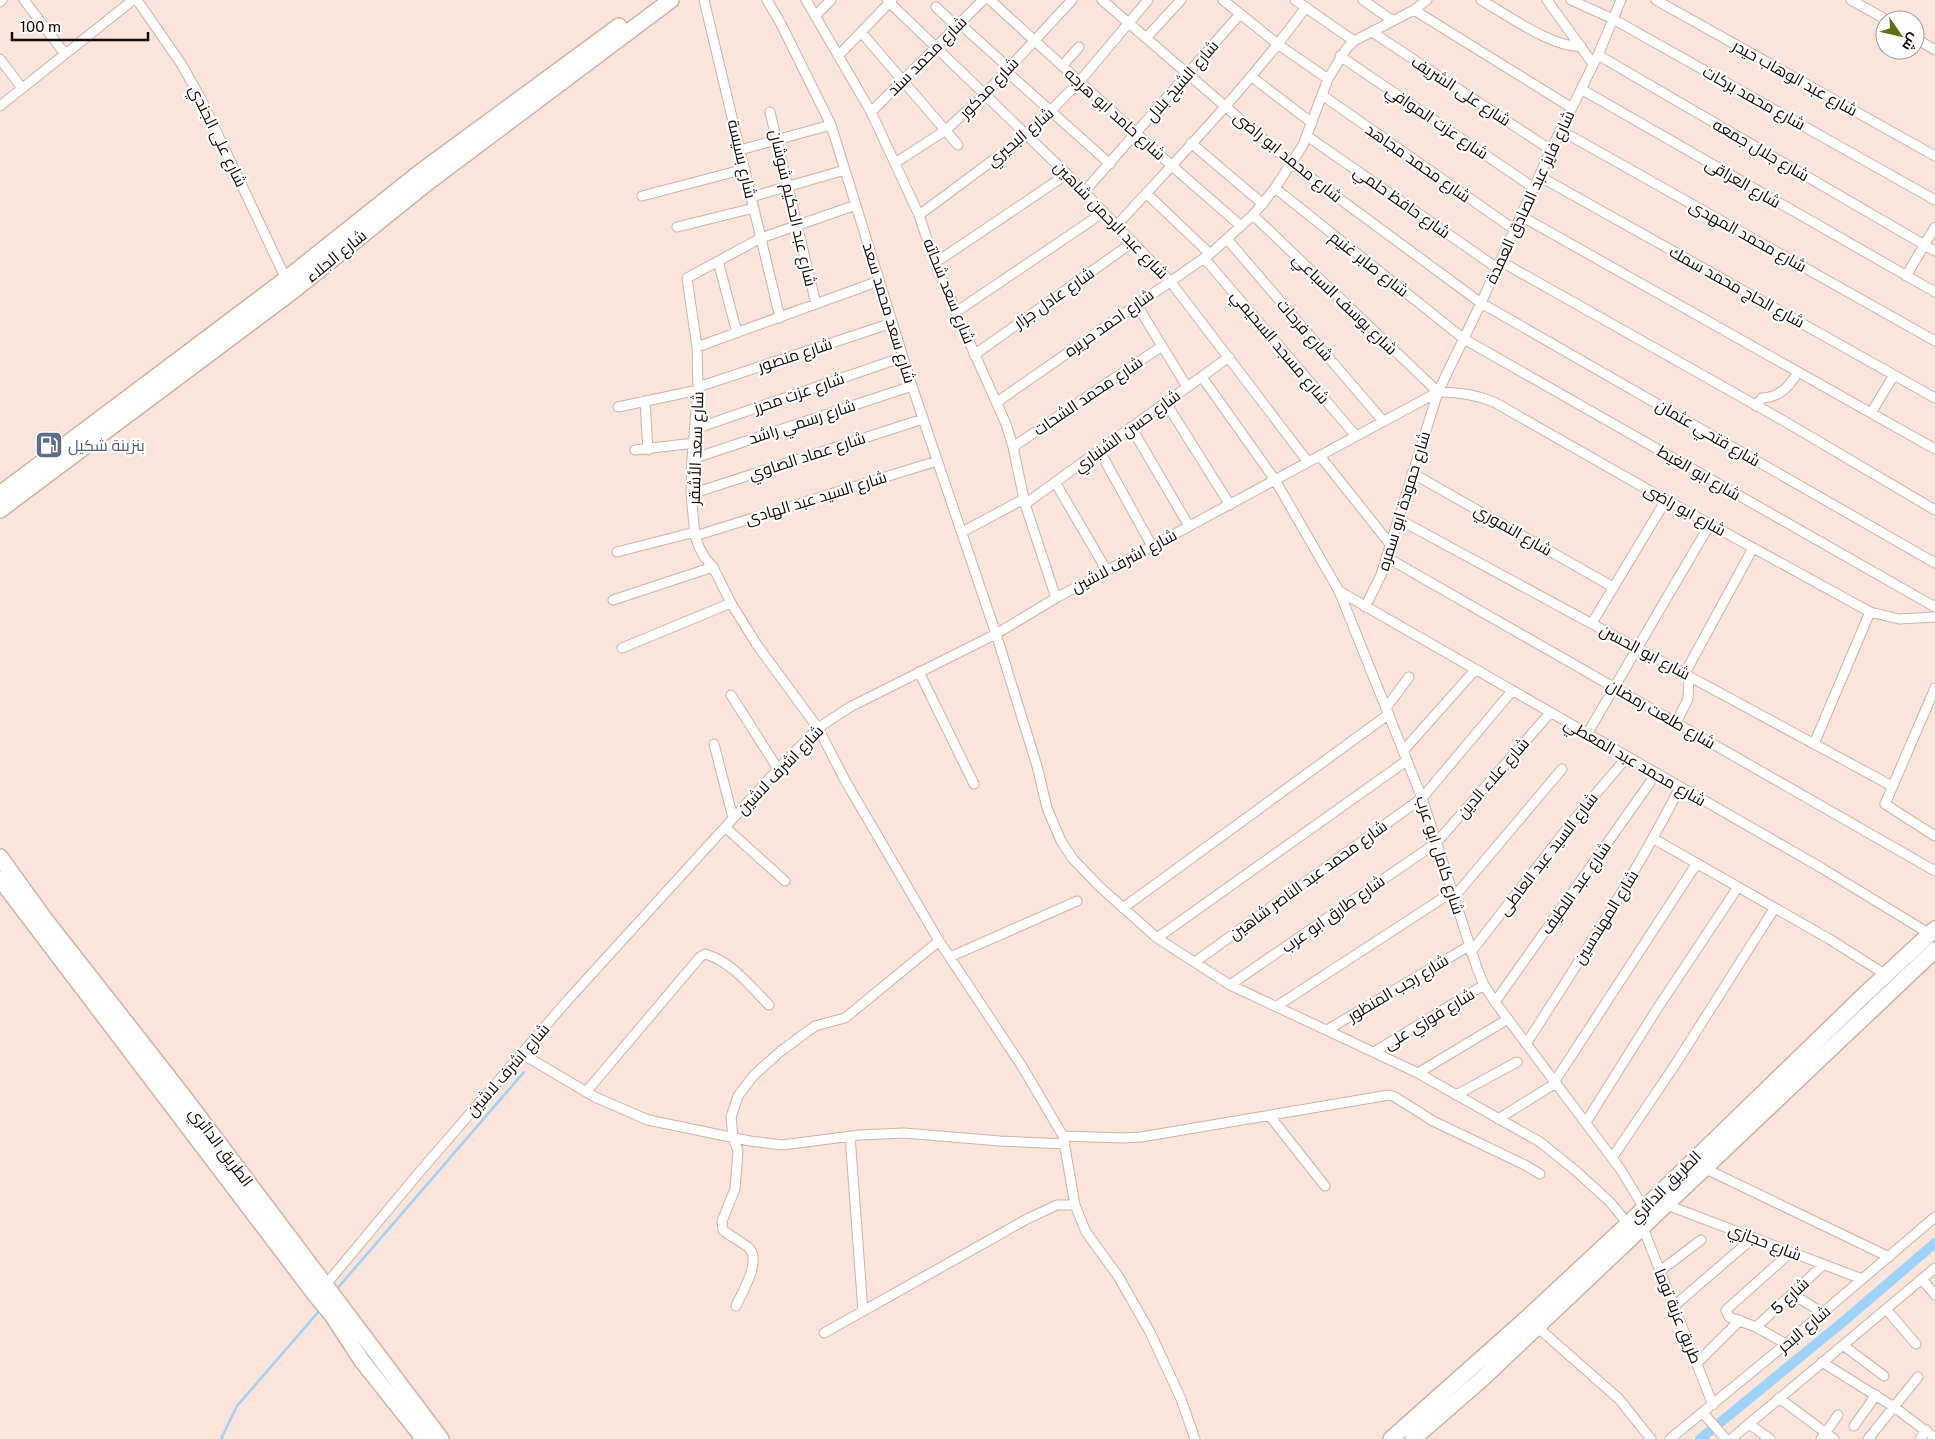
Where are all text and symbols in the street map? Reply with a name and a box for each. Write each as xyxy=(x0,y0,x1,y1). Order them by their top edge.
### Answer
scale bar xyxy=(12,10,149,42)
north arrow xyxy=(1875,10,1925,60)
street label: شارع محمد سند xyxy=(883,12,972,101)
text: 100 m xyxy=(20,18,61,35)
text: ش xyxy=(1898,30,1922,54)
street label: شارع عبد الوهاب حيدر xyxy=(1727,35,1861,122)
street label: شارع الشيخ بلال xyxy=(1141,36,1224,127)
street label: شارع على الشريف xyxy=(1407,52,1514,132)
street label: شارع مدكور xyxy=(955,54,1024,124)
street label: شارع محمد بركات xyxy=(1698,62,1809,136)
street label: شارع حامد ابو هرجه xyxy=(1060,64,1169,166)
street label: شارع عزت الموافي xyxy=(1380,81,1492,167)
street label: شارع على الجندي xyxy=(182,82,251,192)
street label: شارع البحيري xyxy=(983,103,1060,174)
street label: شارع فايز عبد الصادق العمدة xyxy=(1481,107,1580,287)
street label: شارع محمد ابو راضى xyxy=(1229,108,1346,208)
street label: شارع جلال جمعه xyxy=(1708,115,1813,187)
street label: شارع بسيسة xyxy=(722,118,760,201)
street label: شارع محمد مجاهد xyxy=(1361,120,1474,208)
street label: شارع عبد الحكيم شوشان xyxy=(764,128,820,289)
street label: شارع العراقى xyxy=(1701,154,1784,214)
street label: شارع عبد الرحمن شاهين xyxy=(1048,157,1172,284)
street label: شارع حافظ حلمي xyxy=(1348,162,1454,246)
street label: شارع محمد المهدى xyxy=(1685,196,1810,278)
street label: شارع الجلاء xyxy=(302,226,371,288)
street label: شارع صابر غنيم xyxy=(1324,227,1412,302)
street label: شارع سعد شحاته xyxy=(917,236,979,347)
street label: شارع سعد محمد سعد xyxy=(857,240,919,386)
street label: شارع الحاج محمد سمك xyxy=(1665,242,1808,334)
street label: شارع يوسف السباعي xyxy=(1286,249,1401,362)
street label: شارع عادل جزار xyxy=(1009,263,1099,335)
street label: شارع احمد حريره xyxy=(1061,285,1158,362)
street label: شارع مسجد السحيمي xyxy=(1224,286,1333,410)
street label: شارع فرحات xyxy=(1272,295,1337,366)
street label: شارع منصور xyxy=(755,334,835,378)
street label: شارع محمد الشحات xyxy=(1030,352,1147,441)
street label: شارع عزت محرز xyxy=(750,369,847,420)
street label: شارع حسن الشنباري xyxy=(1070,386,1186,479)
street label: شارع سعد الأشقر xyxy=(684,391,709,506)
street label: شارع فتحي عثمان xyxy=(1650,395,1764,474)
street label: شارع رسمي راشد xyxy=(746,396,859,452)
street label: شارع عماد الصاوي xyxy=(746,428,869,488)
street label: شارع حمودة ابو سمره xyxy=(1374,429,1436,574)
fuel station icon: بنزينة شكيل xyxy=(34,430,64,460)
place label: بنزينة شكيل xyxy=(68,436,145,456)
street label: شارع ابو الغيط xyxy=(1653,442,1744,506)
street label: شارع السيد عبد الهادى xyxy=(743,467,890,531)
street label: شارع ابو راضى xyxy=(1640,480,1729,542)
street label: شارع النموري xyxy=(1469,500,1555,563)
street label: شارع اشرف لاشين xyxy=(1068,525,1181,599)
street label: شارع ابو الحسن xyxy=(1596,620,1693,686)
street label: شارع طلعت رمضان xyxy=(1602,675,1719,755)
street label: شارع محمد عبد المعطي xyxy=(1559,714,1709,814)
street label: شارع اشرف لاشين xyxy=(733,721,829,820)
street label: شارع علاء الدين xyxy=(1453,734,1535,823)
street label: شارع السيد عبد العاطى xyxy=(1494,789,1603,920)
street label: شارع كامل ابو عرب xyxy=(1410,793,1468,917)
street label: شارع محمد عبد الناصر شاهين xyxy=(1225,816,1392,945)
street label: شارع عبد اللطيف xyxy=(1537,838,1617,939)
street label: شارع المهندسين xyxy=(1570,866,1644,969)
street label: شارع طارق ابو عرب xyxy=(1278,871,1390,958)
street label: شارع رجب المنظور xyxy=(1343,950,1453,1028)
street label: شارع فوزي على xyxy=(1380,984,1480,1057)
street label: شارع اشرف لاشين xyxy=(463,1020,555,1122)
street label: الطريق الدائري xyxy=(182,1104,257,1193)
street label: الطريق الدائري xyxy=(1625,1147,1708,1230)
street label: شارع حجازي xyxy=(1724,1219,1804,1268)
street label: طريق عزبة توما xyxy=(1649,1266,1706,1367)
street label: شارع 5 xyxy=(1767,1274,1814,1320)
street label: شارع البحر xyxy=(1773,1302,1835,1359)

